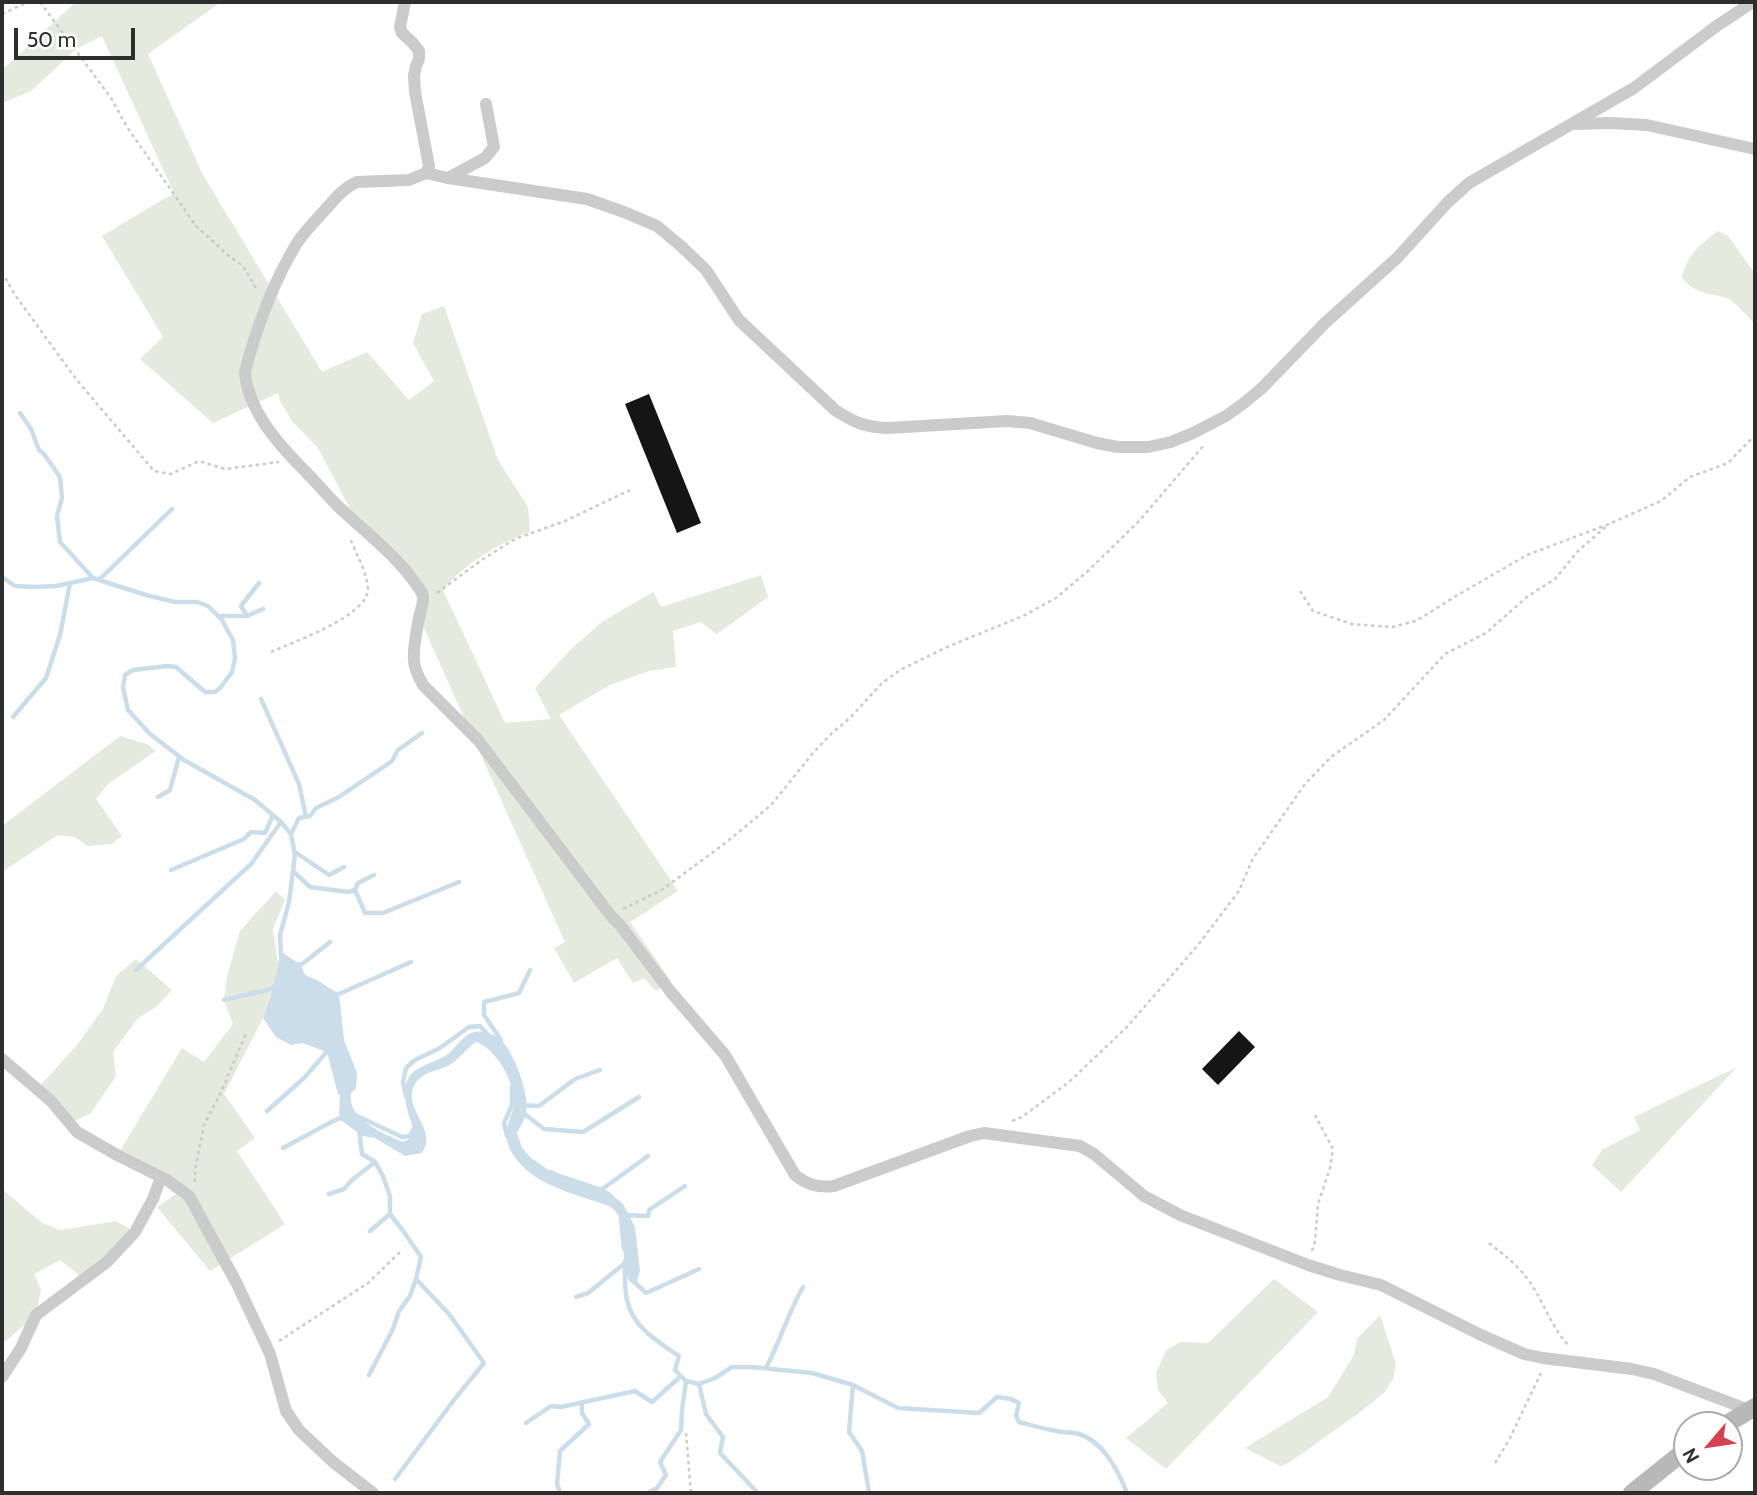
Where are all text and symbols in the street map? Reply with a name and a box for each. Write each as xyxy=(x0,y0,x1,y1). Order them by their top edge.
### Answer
scale bar xyxy=(18,14,138,58)
text: 50 m xyxy=(27,27,76,52)
north arrow xyxy=(1673,1411,1743,1481)
text: N xyxy=(1678,1444,1704,1467)

